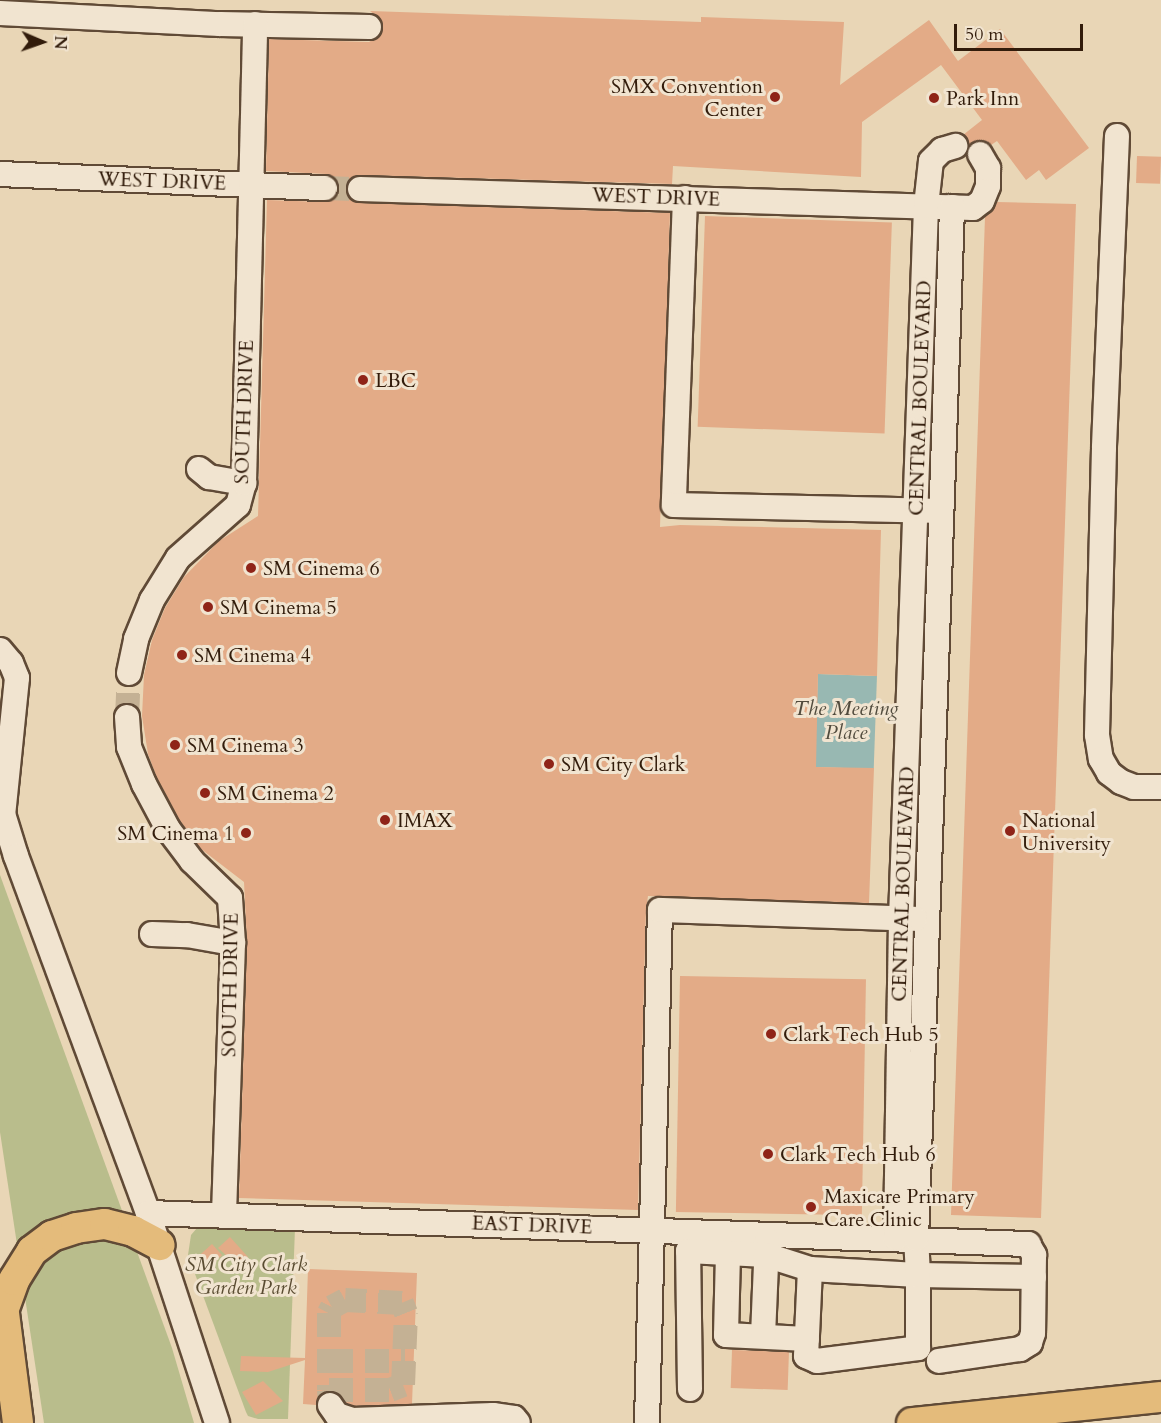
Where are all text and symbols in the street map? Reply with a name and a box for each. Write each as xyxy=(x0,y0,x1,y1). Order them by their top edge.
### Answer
north arrow xyxy=(12,12,72,72)
scale bar xyxy=(957,12,1086,50)
text: 50 m xyxy=(965,22,1004,47)
text: N xyxy=(49,35,71,50)
place label: SMX Convention Center xyxy=(611,74,763,121)
place label: Park Inn xyxy=(946,86,1019,110)
marker: SMX Convention Center xyxy=(768,90,782,104)
marker: Park Inn xyxy=(927,91,941,105)
street label: WEST DRIVE xyxy=(97,167,227,195)
street label: WEST DRIVE xyxy=(591,183,721,211)
street label: CENTRAL BOULEVARD xyxy=(904,280,936,516)
street label: SOUTH DRIVE xyxy=(229,339,259,485)
place label: LBC xyxy=(375,368,416,392)
marker: LBC xyxy=(356,373,370,387)
place label: SM Cinema 6 xyxy=(263,556,380,580)
marker: SM Cinema 6 xyxy=(244,561,258,575)
place label: SM Cinema 5 xyxy=(220,595,337,619)
marker: SM Cinema 5 xyxy=(201,600,215,614)
place label: SM Cinema 4 xyxy=(194,643,311,667)
marker: SM Cinema 4 xyxy=(175,648,189,662)
water label: The Meeting Place xyxy=(793,696,899,746)
place label: SM Cinema 3 xyxy=(187,733,304,757)
marker: SM Cinema 3 xyxy=(168,738,182,752)
place label: SM City Clark xyxy=(561,752,685,776)
marker: SM City Clark xyxy=(542,757,556,771)
street label: CENTRAL BOULEVARD xyxy=(887,766,919,1002)
place label: SM Cinema 2 xyxy=(217,781,334,805)
marker: SM Cinema 2 xyxy=(198,786,212,800)
place label: IMAX xyxy=(397,808,453,832)
place label: National University xyxy=(1022,808,1111,855)
marker: IMAX xyxy=(378,813,392,827)
place label: SM Cinema 1 xyxy=(117,821,234,845)
marker: National University xyxy=(1003,824,1017,838)
marker: SM Cinema 1 xyxy=(239,826,253,840)
street label: SOUTH DRIVE xyxy=(217,913,243,1057)
place label: Clark Tech Hub 5 xyxy=(783,1022,939,1046)
marker: Clark Tech Hub 5 xyxy=(764,1027,778,1041)
place label: Clark Tech Hub 6 xyxy=(780,1142,936,1166)
marker: Clark Tech Hub 6 xyxy=(761,1147,775,1161)
place label: Maxicare Primary Care Clinic xyxy=(824,1184,975,1231)
marker: Maxicare Primary Care Clinic xyxy=(802,1198,820,1216)
street label: EAST DRIVE xyxy=(471,1211,593,1239)
park label: SM City Clark Garden Park xyxy=(185,1252,307,1299)

